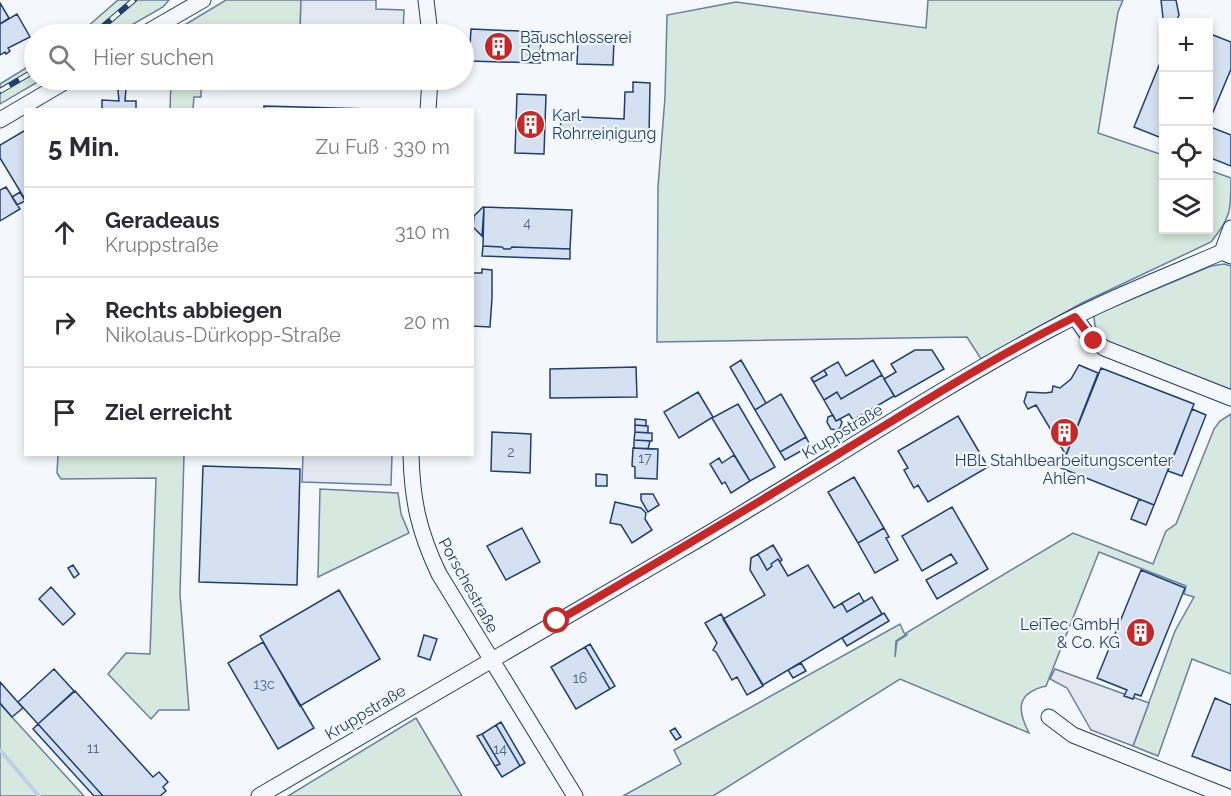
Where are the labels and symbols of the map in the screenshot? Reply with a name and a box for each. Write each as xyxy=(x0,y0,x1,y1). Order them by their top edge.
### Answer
place label: Bauschlosserei Detmar xyxy=(520,28,632,65)
building icon: Bauschlosserei Detmar xyxy=(483,30,515,62)
place label: Karl Rohrreinigung xyxy=(552,106,656,143)
building icon: Karl Rohrreinigung xyxy=(515,108,547,140)
house number: 4 xyxy=(523,215,531,231)
route end xyxy=(1080,327,1106,353)
street label: Kruppstraße xyxy=(798,400,886,463)
building icon: HBL Stahlbearbeitungscenter Ahlen xyxy=(1048,416,1080,448)
house number: 2 xyxy=(507,444,515,460)
house number: 17 xyxy=(638,450,652,466)
place label: HBL Stahlbearbeitungscenter Ahlen xyxy=(955,451,1174,488)
street label: Porschestraße xyxy=(435,534,503,636)
route start xyxy=(543,607,569,633)
place label: LeiTec GmbH & Co. KG xyxy=(1020,615,1120,652)
building icon: LeiTec GmbH & Co. KG xyxy=(1125,617,1157,649)
house number: 16 xyxy=(573,670,587,686)
house number: 13c xyxy=(253,676,275,692)
street label: Kruppstraße xyxy=(321,681,409,744)
house number: 11 xyxy=(87,740,99,756)
house number: 14 xyxy=(493,741,507,757)

